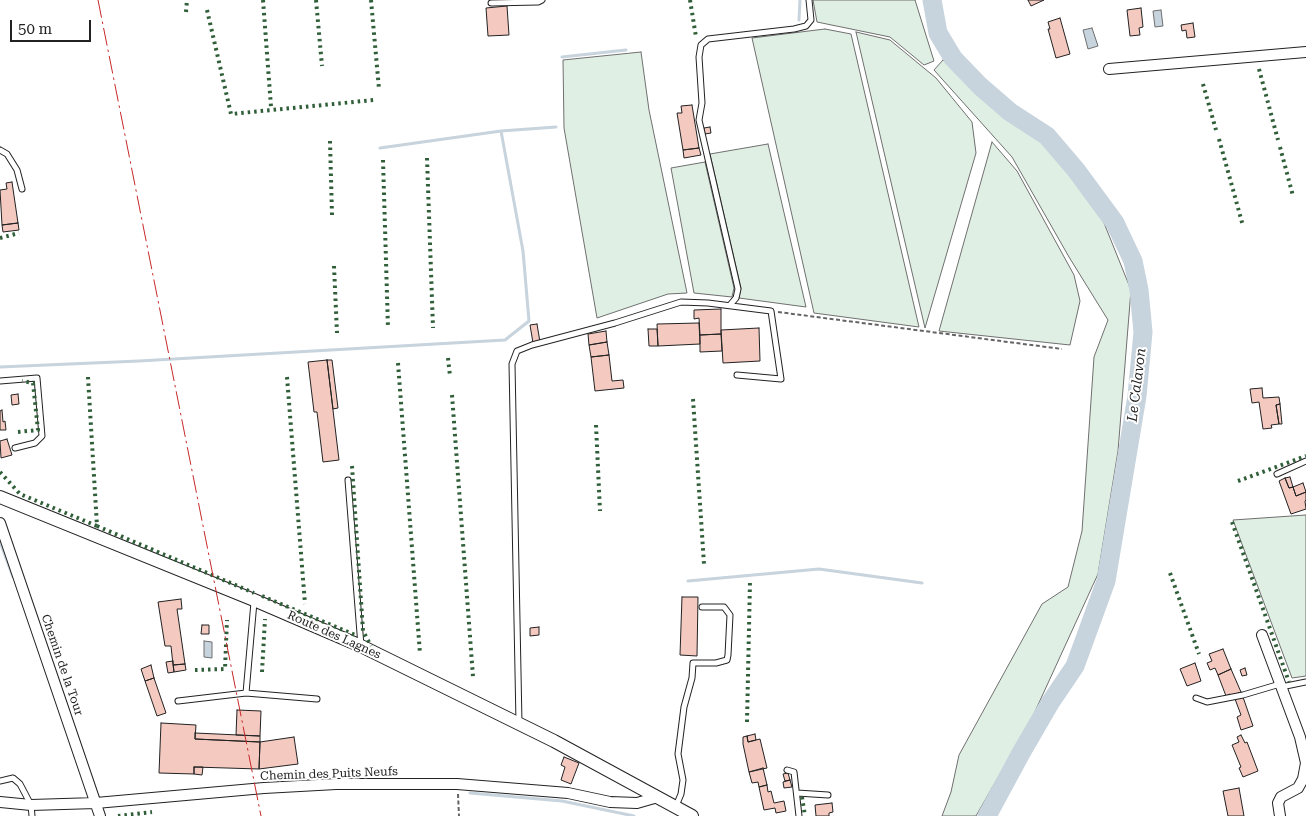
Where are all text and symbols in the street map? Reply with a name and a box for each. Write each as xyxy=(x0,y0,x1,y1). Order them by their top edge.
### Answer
scale bar xyxy=(12,10,94,42)
text: 50 m xyxy=(18,20,52,38)
water label: Le Calavon xyxy=(1124,347,1150,423)
street label: Route des Lagnes xyxy=(285,608,383,662)
street label: Chemin de la Tour xyxy=(38,612,86,718)
street label: Chemin des Puits Neufs xyxy=(260,764,398,784)

